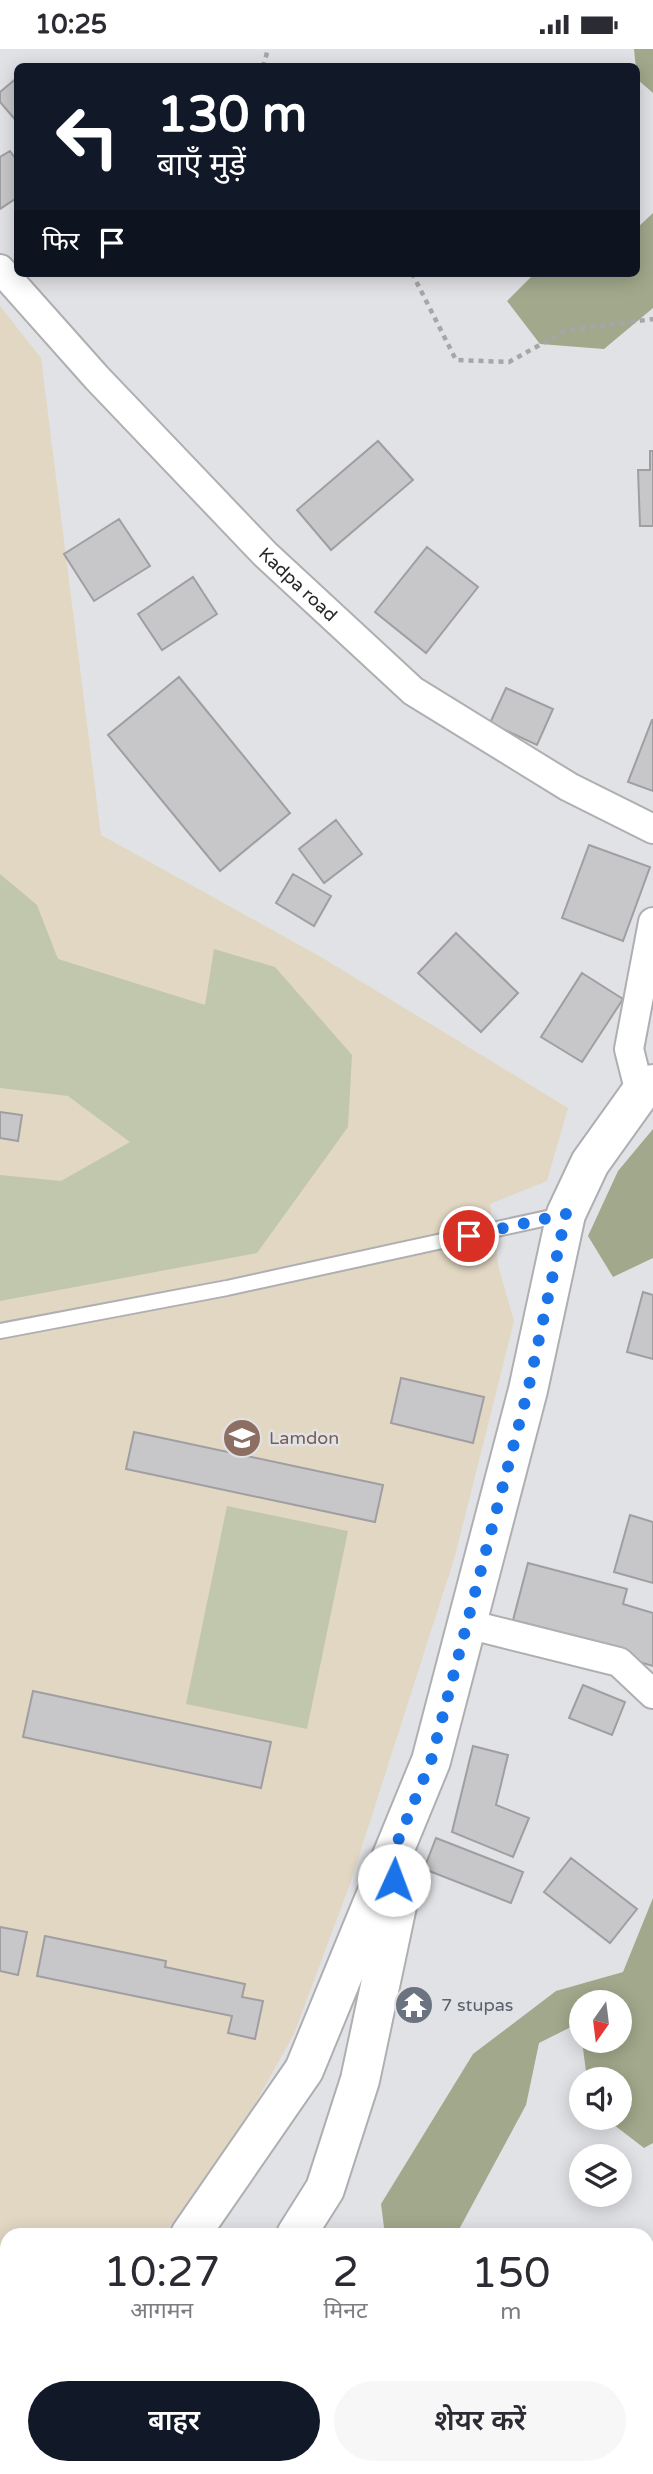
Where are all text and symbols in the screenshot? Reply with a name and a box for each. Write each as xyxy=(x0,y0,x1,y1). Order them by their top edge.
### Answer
text: 10:25 xyxy=(35,9,107,40)
text: 130 m xyxy=(157,86,307,145)
icon: left xyxy=(42,91,133,182)
text: बाएँ मुड़ें xyxy=(157,146,246,184)
icon: arrive xyxy=(93,224,131,262)
text: फिर xyxy=(42,226,79,257)
street label: Kadpa road xyxy=(254,543,342,626)
pin xyxy=(439,1206,499,1266)
icon: arrive xyxy=(450,1217,488,1255)
school or university icon: Lamdon xyxy=(221,1417,263,1459)
place label: Lamdon xyxy=(269,1427,339,1449)
position arrow xyxy=(357,1843,431,1917)
temple icon: 7 stupas xyxy=(393,1984,435,2026)
north arrow xyxy=(569,1990,632,2053)
map controls xyxy=(569,1990,632,2207)
place label: 7 stupas xyxy=(441,1994,514,2016)
button: sound xyxy=(569,2067,632,2130)
button: layers xyxy=(569,2144,632,2207)
text: 10:27 xyxy=(104,2247,220,2298)
text: 2 xyxy=(332,2247,359,2298)
text: 150 xyxy=(471,2248,550,2299)
text: आगमन xyxy=(130,2297,193,2325)
text: मिनट xyxy=(324,2297,368,2325)
text: m xyxy=(500,2298,521,2326)
button: बाहर xyxy=(28,2381,320,2461)
button: शेयर करें xyxy=(334,2381,626,2461)

